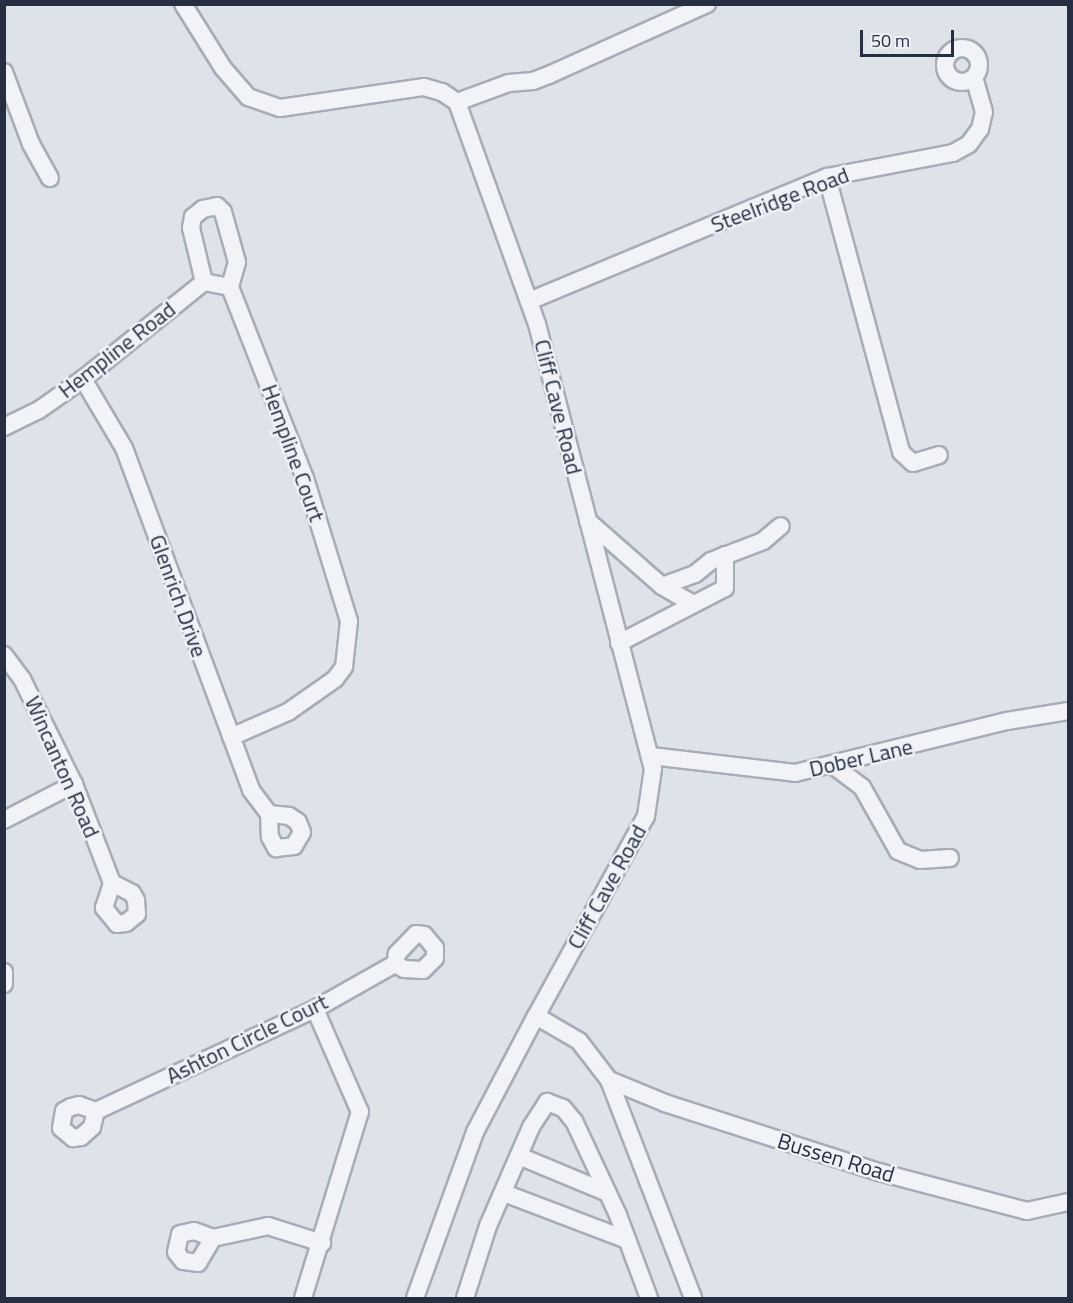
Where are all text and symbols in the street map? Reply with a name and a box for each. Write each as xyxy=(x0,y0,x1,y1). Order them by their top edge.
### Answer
scale bar xyxy=(863,18,958,56)
text: 50 m xyxy=(871,27,910,54)
street label: Steelridge Road xyxy=(707,162,853,238)
street label: Hempline Road xyxy=(53,296,181,404)
street label: Cliff Cave Road xyxy=(528,337,588,477)
street label: Hempline Court xyxy=(256,381,330,525)
street label: Glenrich Drive xyxy=(144,531,212,661)
street label: Wincanton Road xyxy=(19,692,105,842)
street label: Dober Lane xyxy=(807,733,915,783)
street label: Cliff Cave Road xyxy=(562,820,652,954)
street label: Ashton Circle Court xyxy=(162,989,332,1089)
street label: Bussen Road xyxy=(774,1128,898,1188)

